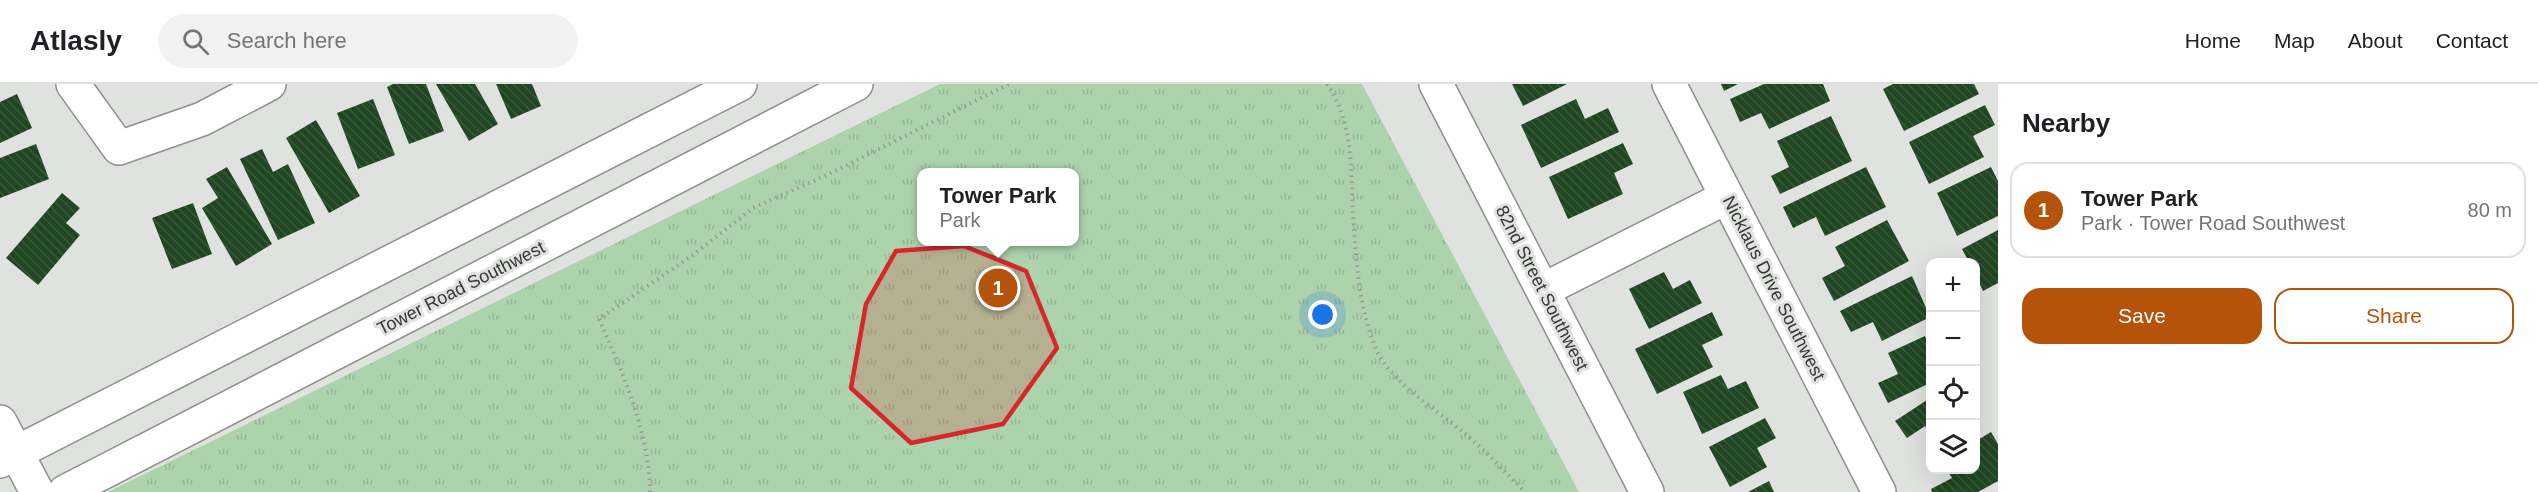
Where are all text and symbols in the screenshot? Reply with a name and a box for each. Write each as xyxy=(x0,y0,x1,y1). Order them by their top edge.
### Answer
search box xyxy=(158,14,578,68)
text: Atlasly xyxy=(30,25,122,56)
icon: search xyxy=(179,25,212,58)
text: Search here xyxy=(227,28,347,53)
text: Home xyxy=(2185,29,2241,52)
text: Map xyxy=(2274,29,2315,52)
text: About xyxy=(2348,29,2403,52)
text: Contact xyxy=(2436,29,2508,52)
text: Nearby xyxy=(2022,108,2110,138)
popup xyxy=(917,168,1079,246)
text: Tower Park xyxy=(940,183,1056,208)
text: Tower Park xyxy=(2081,186,2198,211)
street label: Nicklaus Drive Southwest xyxy=(1719,193,1829,383)
text: 1 xyxy=(2038,199,2049,221)
text: 80 m xyxy=(2468,199,2512,221)
street label: 82nd Street Southwest xyxy=(1492,202,1592,374)
text: Park xyxy=(940,209,981,231)
text: Park · Tower Road Southwest xyxy=(2081,212,2345,234)
street label: Tower Road Southwest xyxy=(374,237,548,339)
map controls xyxy=(1926,258,1980,474)
button: + xyxy=(1926,258,1980,312)
pin: 1 xyxy=(978,266,1018,310)
button: Save xyxy=(2022,288,2262,344)
button: Share xyxy=(2274,288,2514,344)
your location xyxy=(1308,300,1337,329)
button: − xyxy=(1926,312,1980,366)
button: locate xyxy=(1926,366,1980,420)
button: layers xyxy=(1926,420,1980,474)

